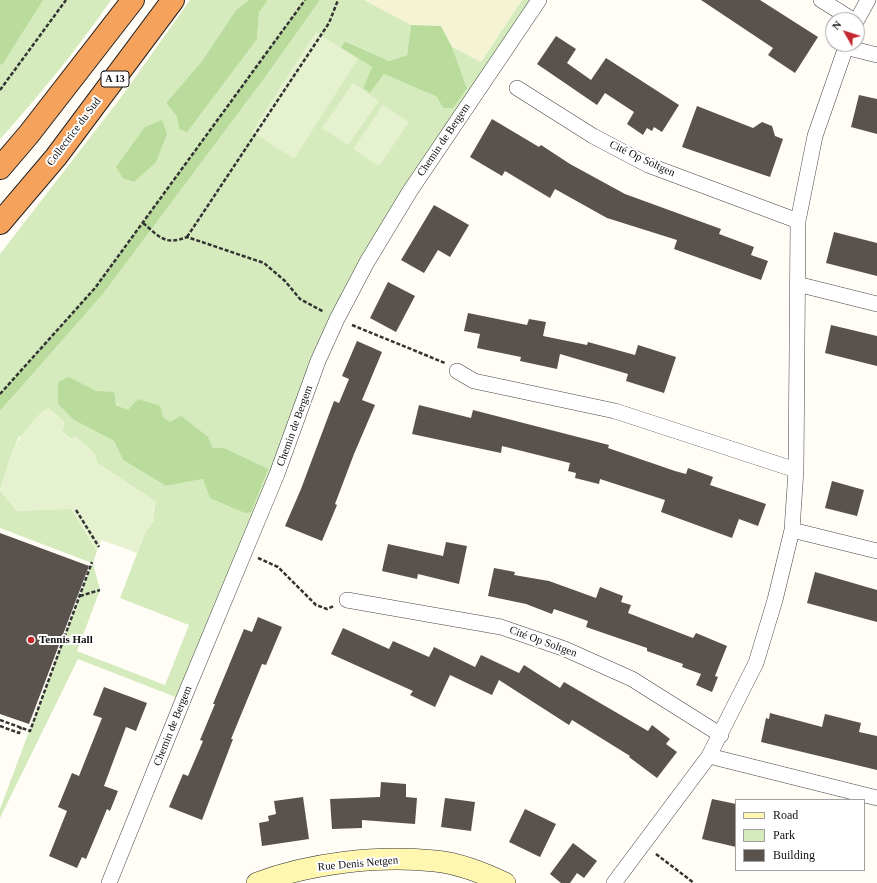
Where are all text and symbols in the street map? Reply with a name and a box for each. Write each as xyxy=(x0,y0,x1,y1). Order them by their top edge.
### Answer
north arrow xyxy=(825,12,865,52)
text: N xyxy=(829,18,844,32)
road number: A 13 xyxy=(101,71,129,87)
street label: Collectrice du Sud xyxy=(44,95,104,169)
street label: Chemin de Bergem xyxy=(415,101,473,179)
street label: Cité Op Soltgen xyxy=(607,138,677,180)
street label: Chemin de Bergem xyxy=(274,384,316,468)
street label: Cité Op Soltgen xyxy=(507,624,579,660)
place label: Tennis Hall xyxy=(39,633,93,647)
marker: Tennis Hall xyxy=(26,635,36,645)
street label: Chemin de Bergem xyxy=(151,684,195,768)
legend xyxy=(735,799,865,871)
text: Road xyxy=(773,808,798,822)
text: Park xyxy=(773,828,795,842)
text: Building xyxy=(773,848,815,862)
street label: Rue Denis Netgen xyxy=(317,854,399,874)

